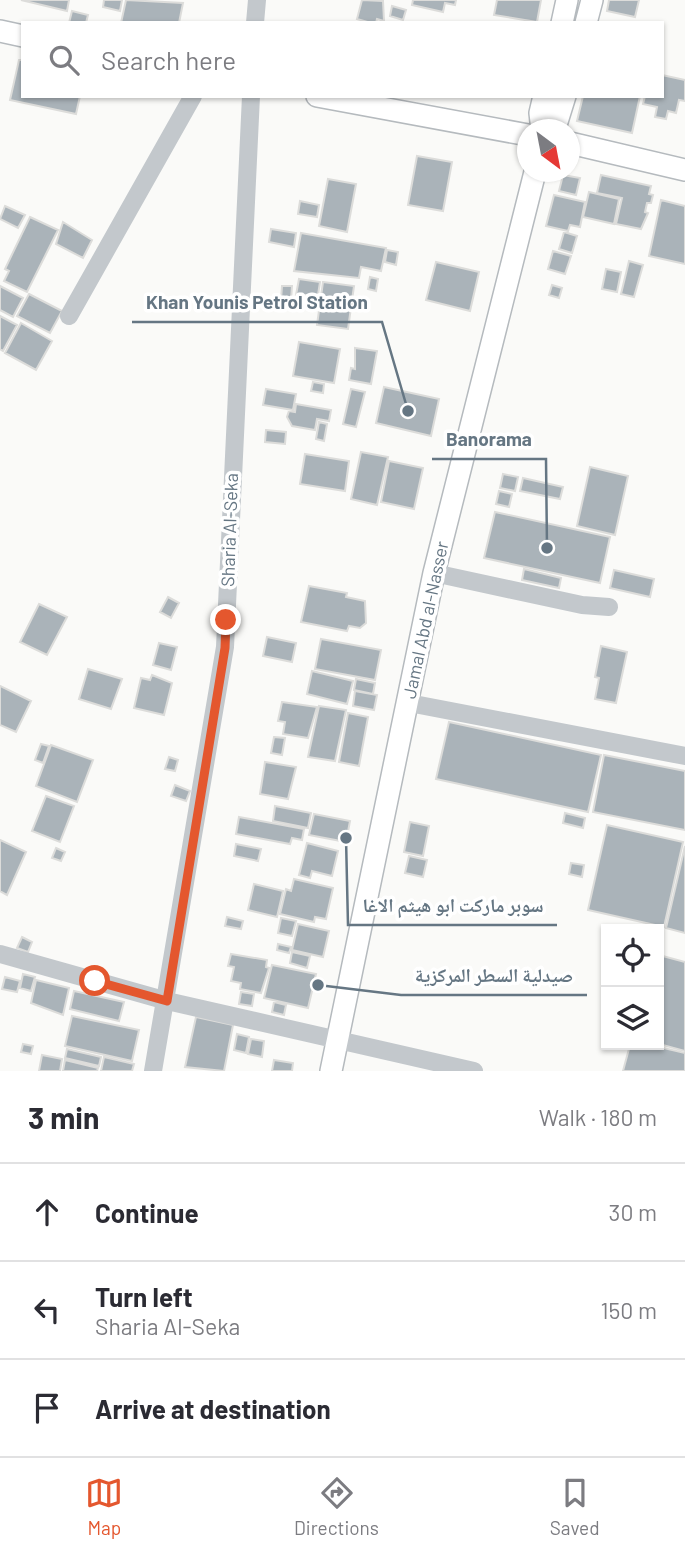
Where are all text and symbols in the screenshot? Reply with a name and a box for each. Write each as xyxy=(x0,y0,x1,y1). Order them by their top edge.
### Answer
search box xyxy=(21,21,664,98)
icon: search xyxy=(45,41,83,79)
text: Search here xyxy=(101,44,236,75)
north arrow xyxy=(517,119,580,182)
callout: Khan Younis Petrol Station xyxy=(132,282,382,322)
text: Khan Younis Petrol Station xyxy=(146,290,368,313)
callout: Banorama xyxy=(432,419,546,459)
text: Banorama xyxy=(446,427,532,450)
street label: Sharia Al-Seka xyxy=(216,473,242,587)
street label: Jamal Abd al-Nasser xyxy=(398,539,453,701)
route end xyxy=(210,604,241,635)
callout: سوبر ماركت ابو هيثم الاغا xyxy=(348,885,557,925)
text: سوبر ماركت ابو هيثم الاغا xyxy=(362,893,544,918)
map controls xyxy=(601,924,664,1050)
button: locate xyxy=(601,924,664,987)
callout: صيدلية السطر المركزية xyxy=(401,955,587,995)
text: صيدلية السطر المركزية xyxy=(415,963,573,987)
route start xyxy=(79,965,110,996)
button: layers xyxy=(601,987,664,1050)
text: 3 min xyxy=(28,1099,99,1135)
text: Walk · 180 m xyxy=(539,1103,657,1131)
icon: ahead xyxy=(28,1193,66,1231)
text: Continue xyxy=(95,1197,199,1228)
text: 30 m xyxy=(609,1198,657,1226)
text: Turn left xyxy=(95,1281,193,1312)
icon: left xyxy=(28,1291,66,1329)
text: 150 m xyxy=(601,1296,657,1324)
text: Sharia Al-Seka xyxy=(95,1312,240,1340)
icon: arrive xyxy=(28,1389,66,1427)
text: Arrive at destination xyxy=(95,1393,331,1424)
tab: Map xyxy=(85,1474,123,1539)
tab: Directions xyxy=(294,1474,379,1539)
tab: Saved xyxy=(550,1474,600,1539)

